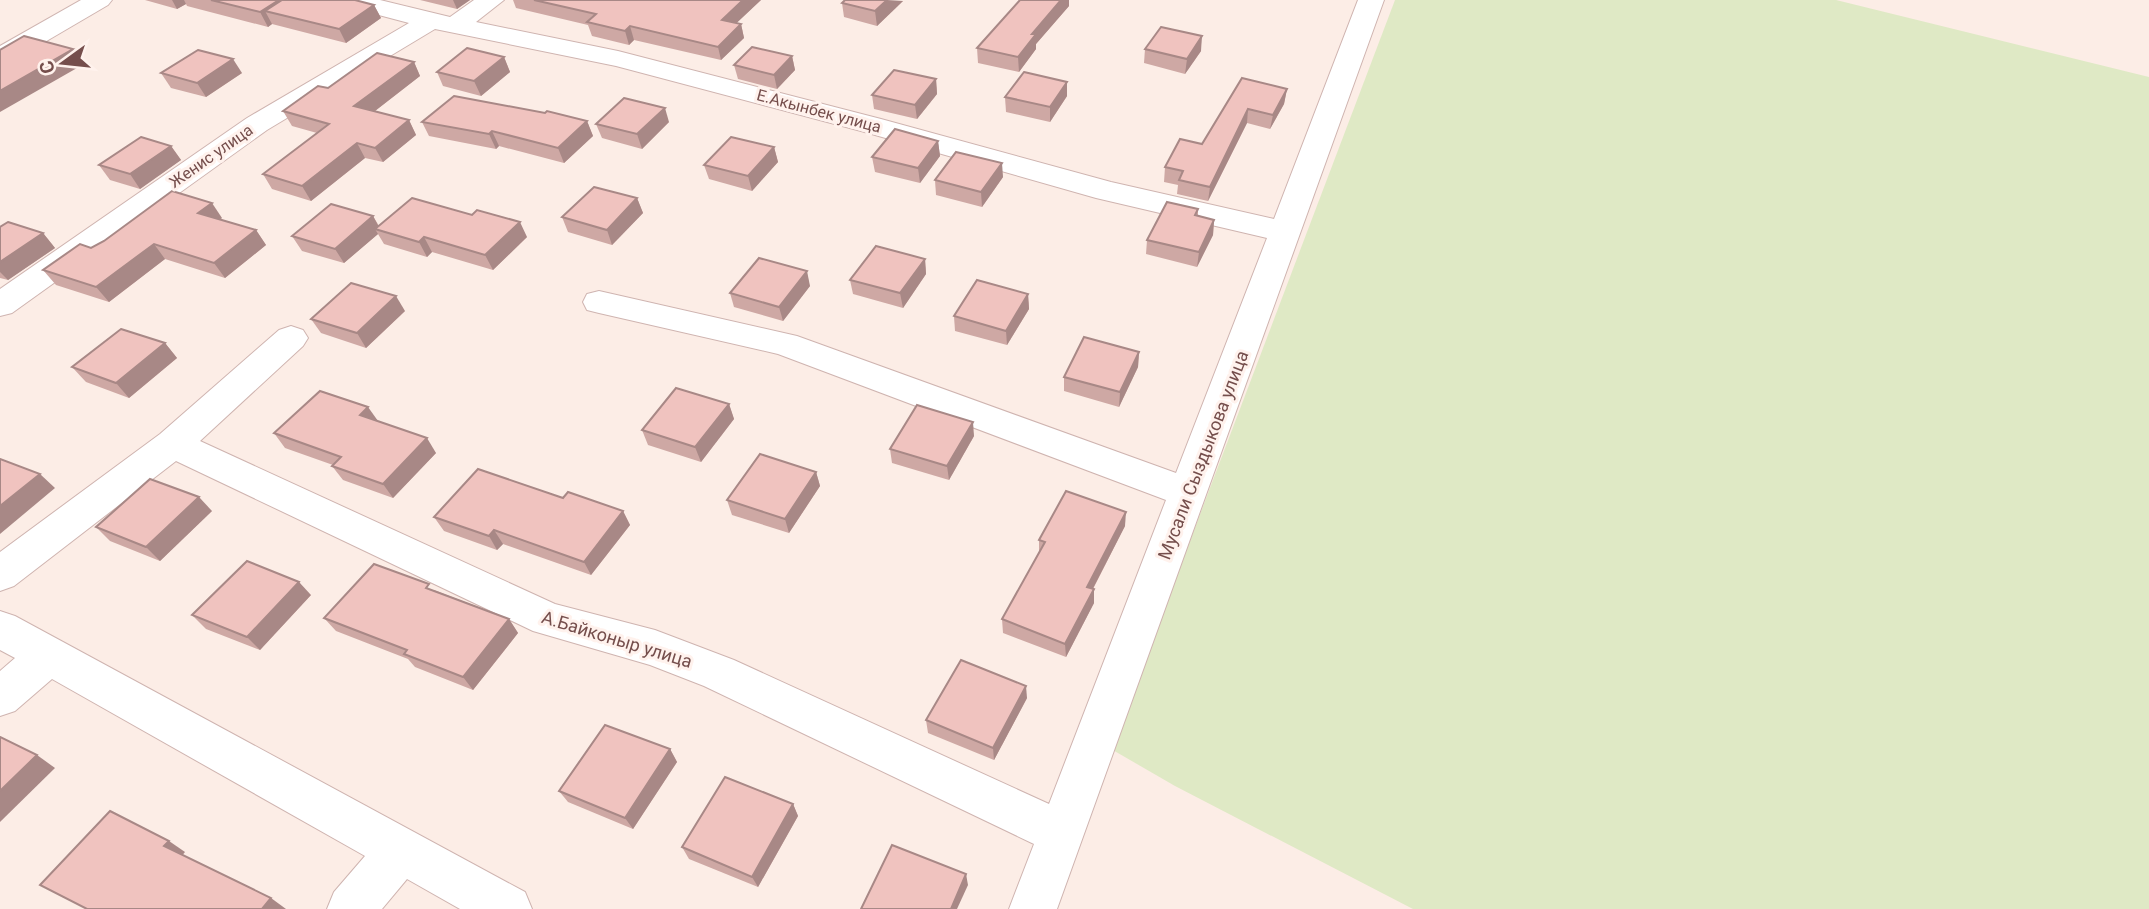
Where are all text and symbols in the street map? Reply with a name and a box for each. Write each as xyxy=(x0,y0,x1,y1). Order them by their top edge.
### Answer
north arrow xyxy=(28,28,98,98)
text: С xyxy=(34,58,60,76)
street label: Е.Акынбек улица xyxy=(755,85,883,137)
street label: Женис улица xyxy=(166,120,256,192)
street label: Мусали Сыздыкова улица xyxy=(1153,348,1253,562)
street label: А.Байконыр улица xyxy=(539,606,695,672)

